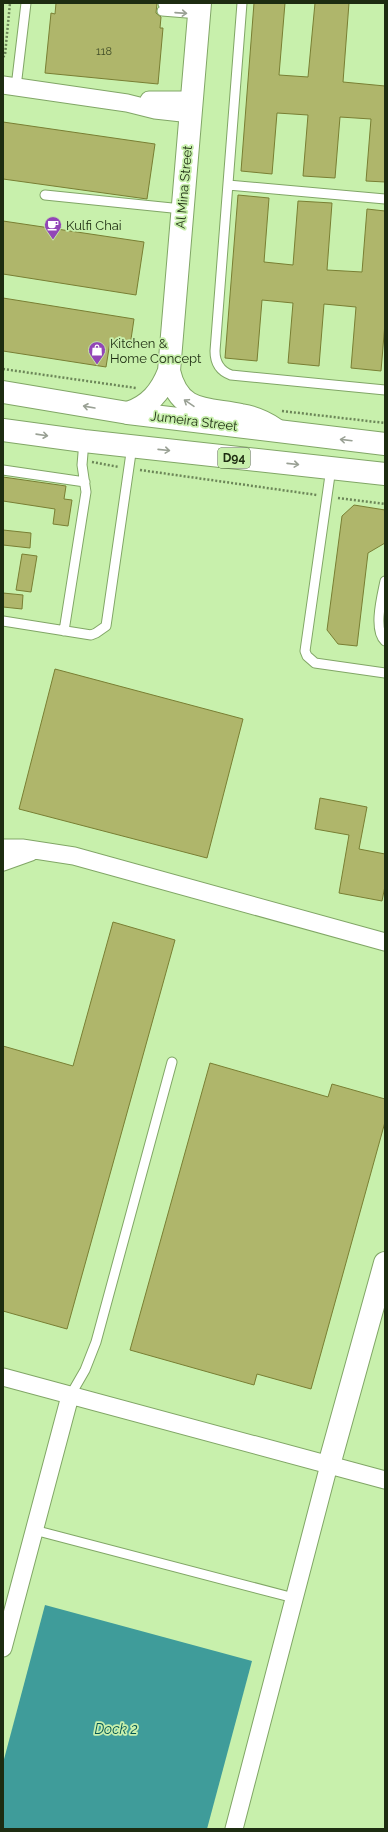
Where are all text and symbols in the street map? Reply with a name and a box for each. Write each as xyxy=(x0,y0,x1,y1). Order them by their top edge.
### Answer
one-way arrow xyxy=(174,9,187,16)
house number: 118 xyxy=(96,45,112,58)
street label: Al Mina Street xyxy=(173,144,195,229)
cafe icon: Kulfi Chai xyxy=(43,215,63,240)
place label: Kulfi Chai xyxy=(66,218,122,233)
place label: Kitchen & Home Concept xyxy=(110,336,202,366)
shop icon: Kitchen & Home Concept xyxy=(87,340,107,365)
one-way arrow xyxy=(184,399,195,407)
one-way arrow xyxy=(83,402,96,410)
street label: Jumeira Street xyxy=(150,408,239,434)
one-way arrow xyxy=(35,431,48,439)
one-way arrow xyxy=(340,436,353,443)
one-way arrow xyxy=(157,446,170,454)
road number: D94 xyxy=(218,448,250,468)
one-way arrow xyxy=(286,460,299,468)
water label: Dock 2 xyxy=(94,1721,138,1737)

